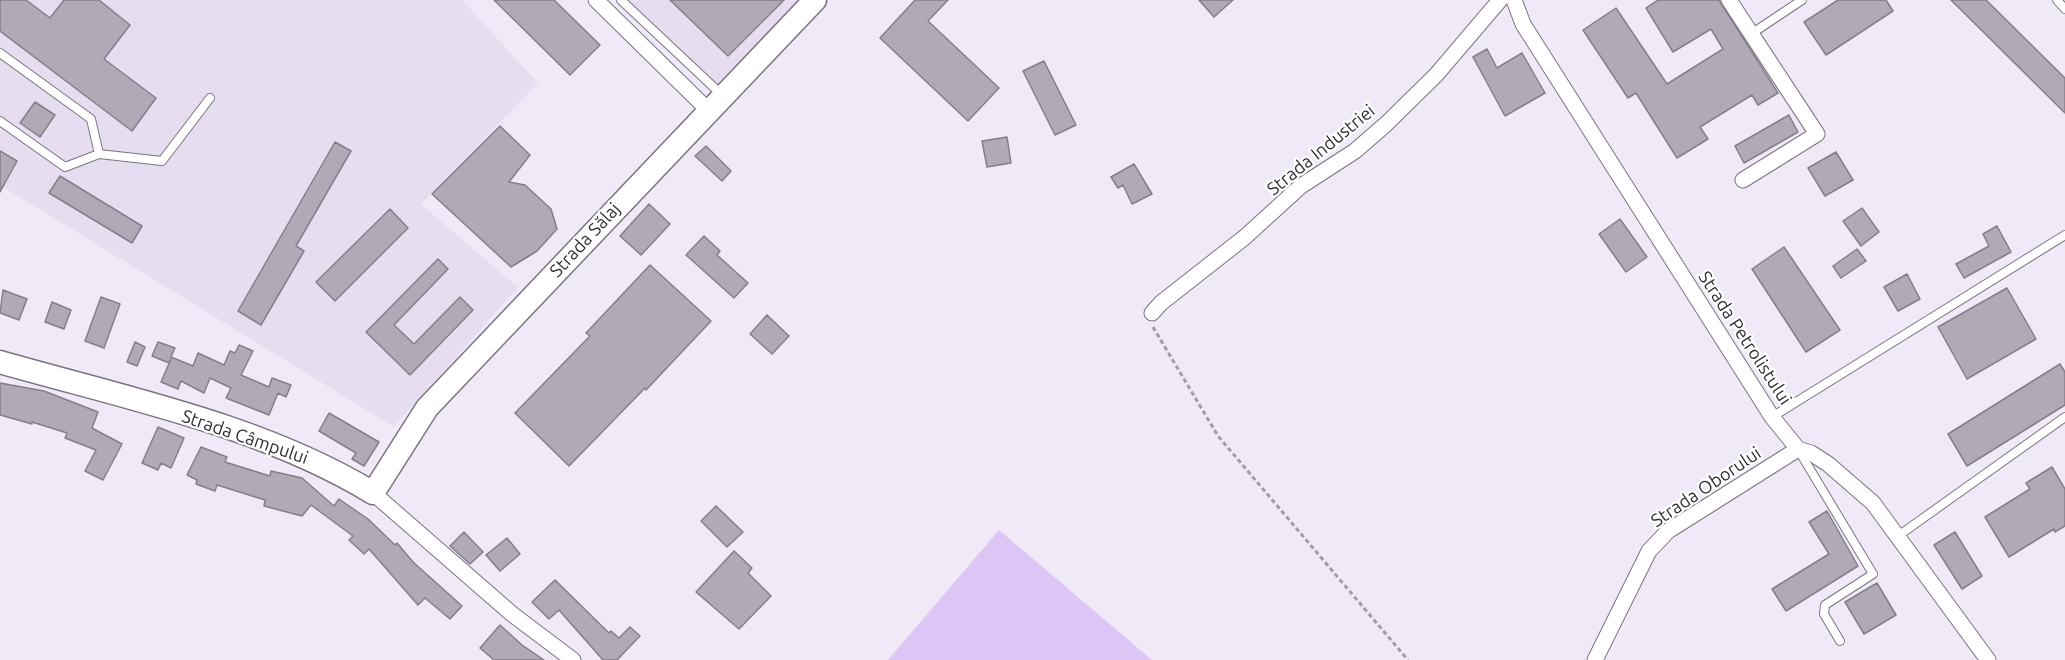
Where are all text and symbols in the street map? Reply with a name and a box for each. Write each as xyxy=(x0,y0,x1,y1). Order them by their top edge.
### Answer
street label: Strada Industriei xyxy=(1263,100,1379,200)
street label: Strada Sălaj xyxy=(545,198,625,282)
street label: Strada Petrolistului xyxy=(1694,267,1796,409)
street label: Strada Câmpului xyxy=(179,405,311,469)
street label: Strada Oborului xyxy=(1647,442,1765,532)

